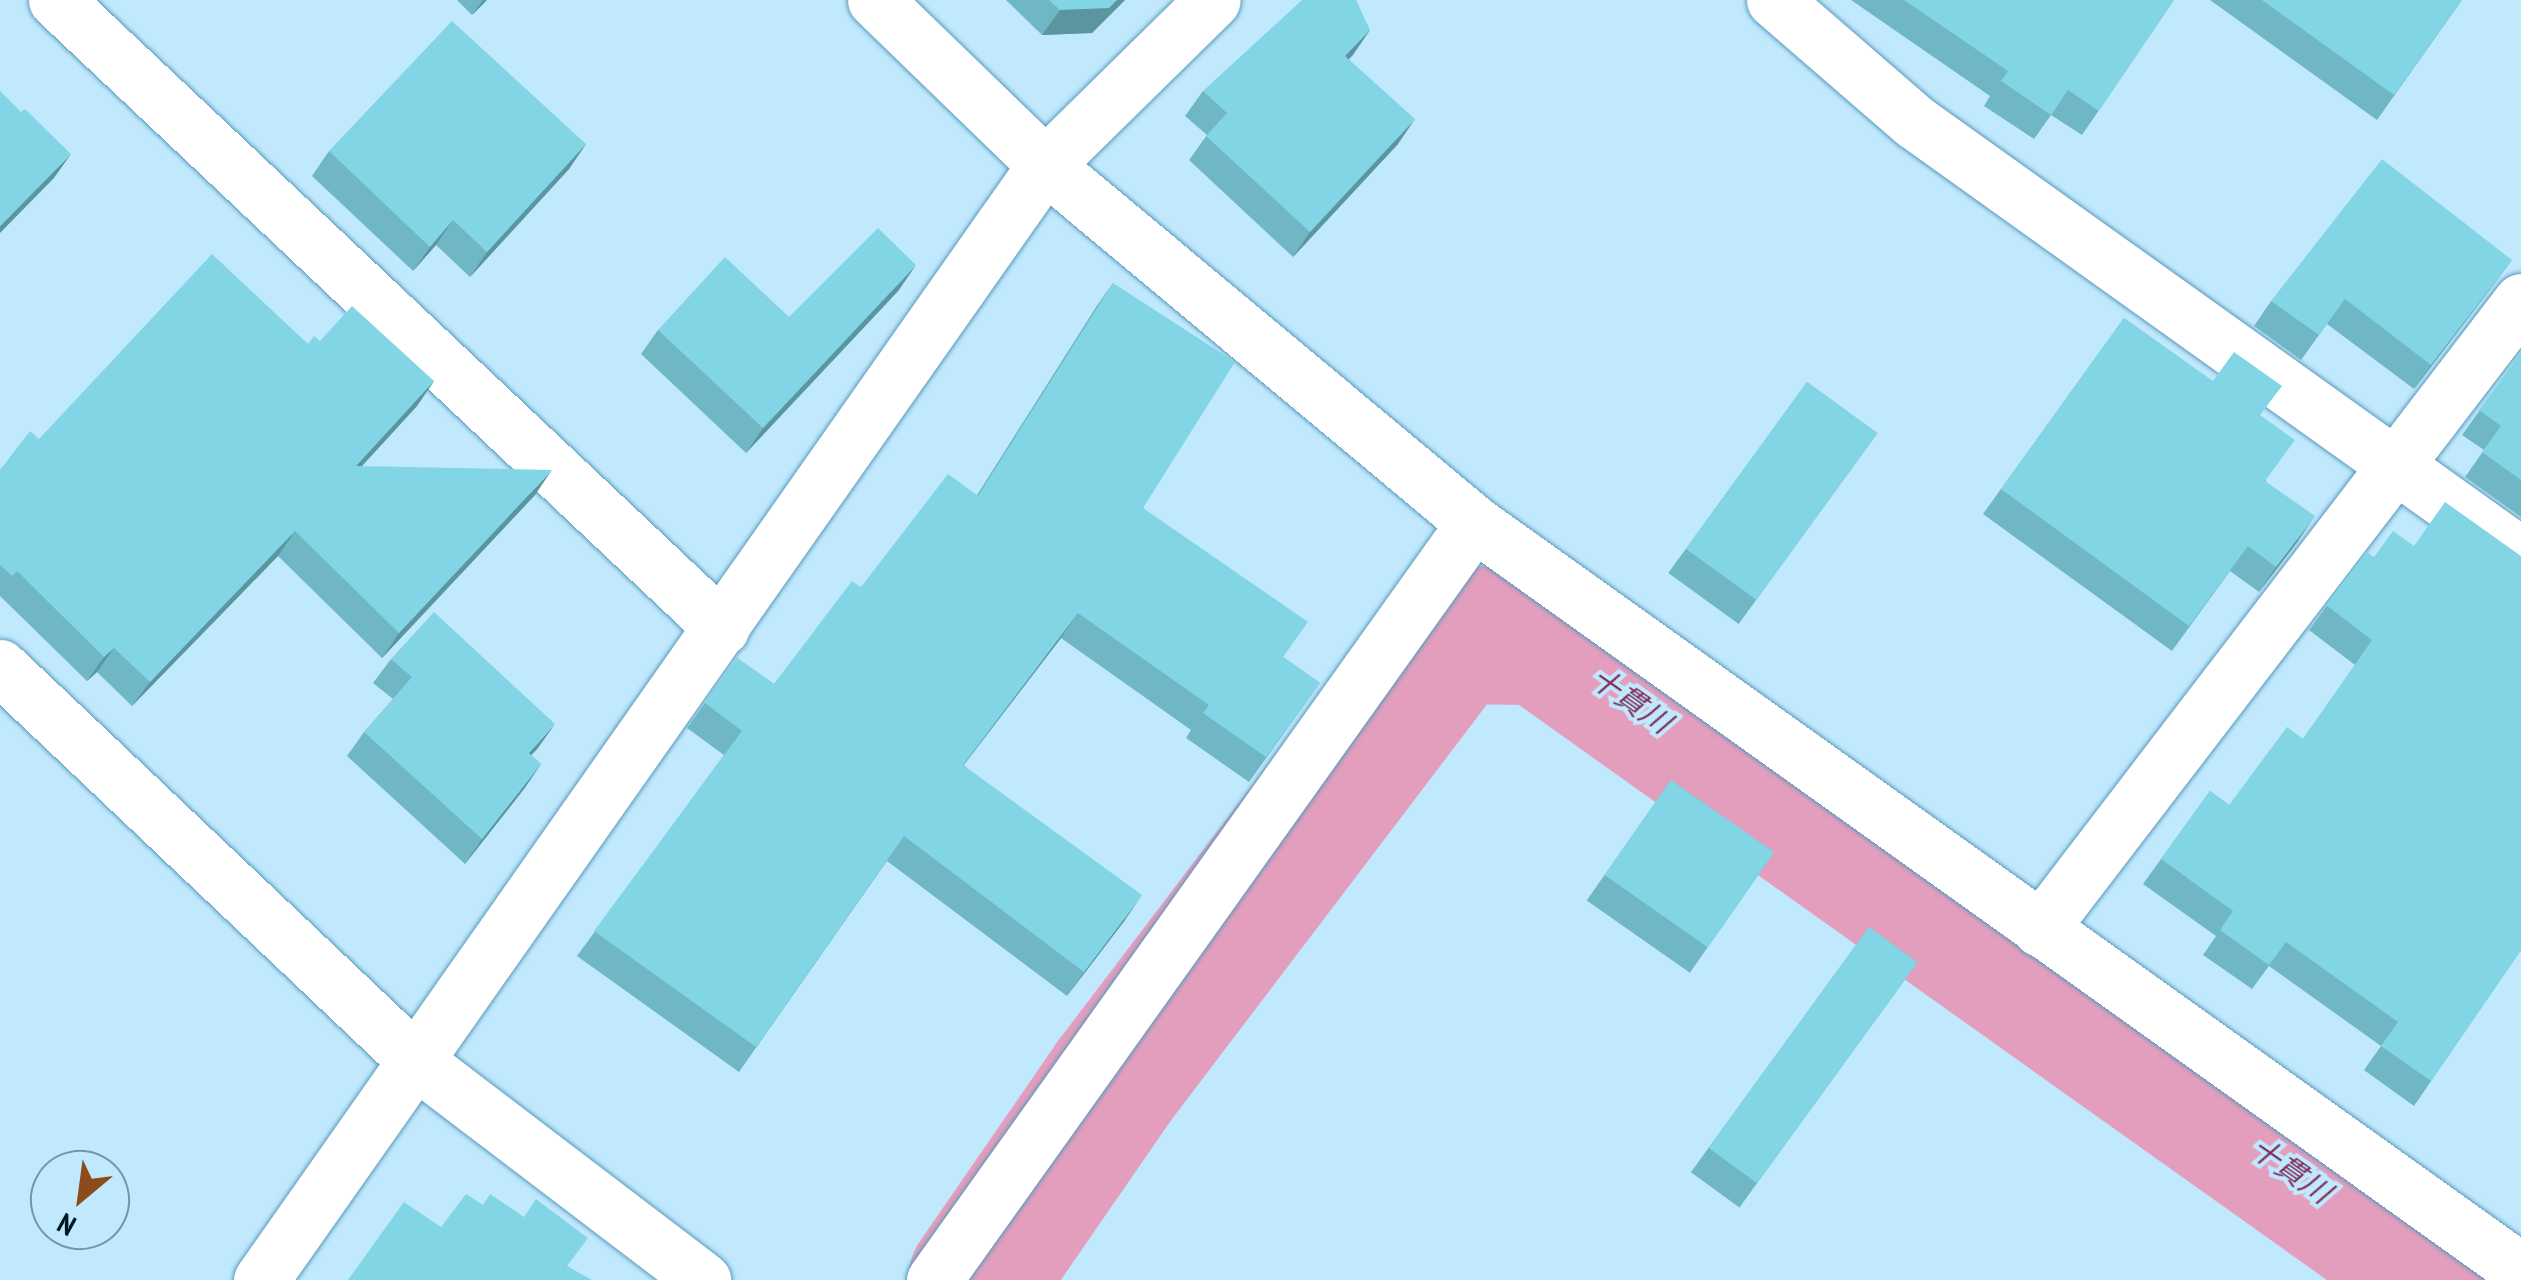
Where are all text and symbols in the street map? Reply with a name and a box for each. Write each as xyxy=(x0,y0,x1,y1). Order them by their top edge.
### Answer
water label: 十貫川 xyxy=(1584,659,1678,741)
water label: 十貫川 xyxy=(2244,1129,2338,1211)
north arrow xyxy=(30,1150,130,1250)
text: N xyxy=(51,1205,82,1245)

